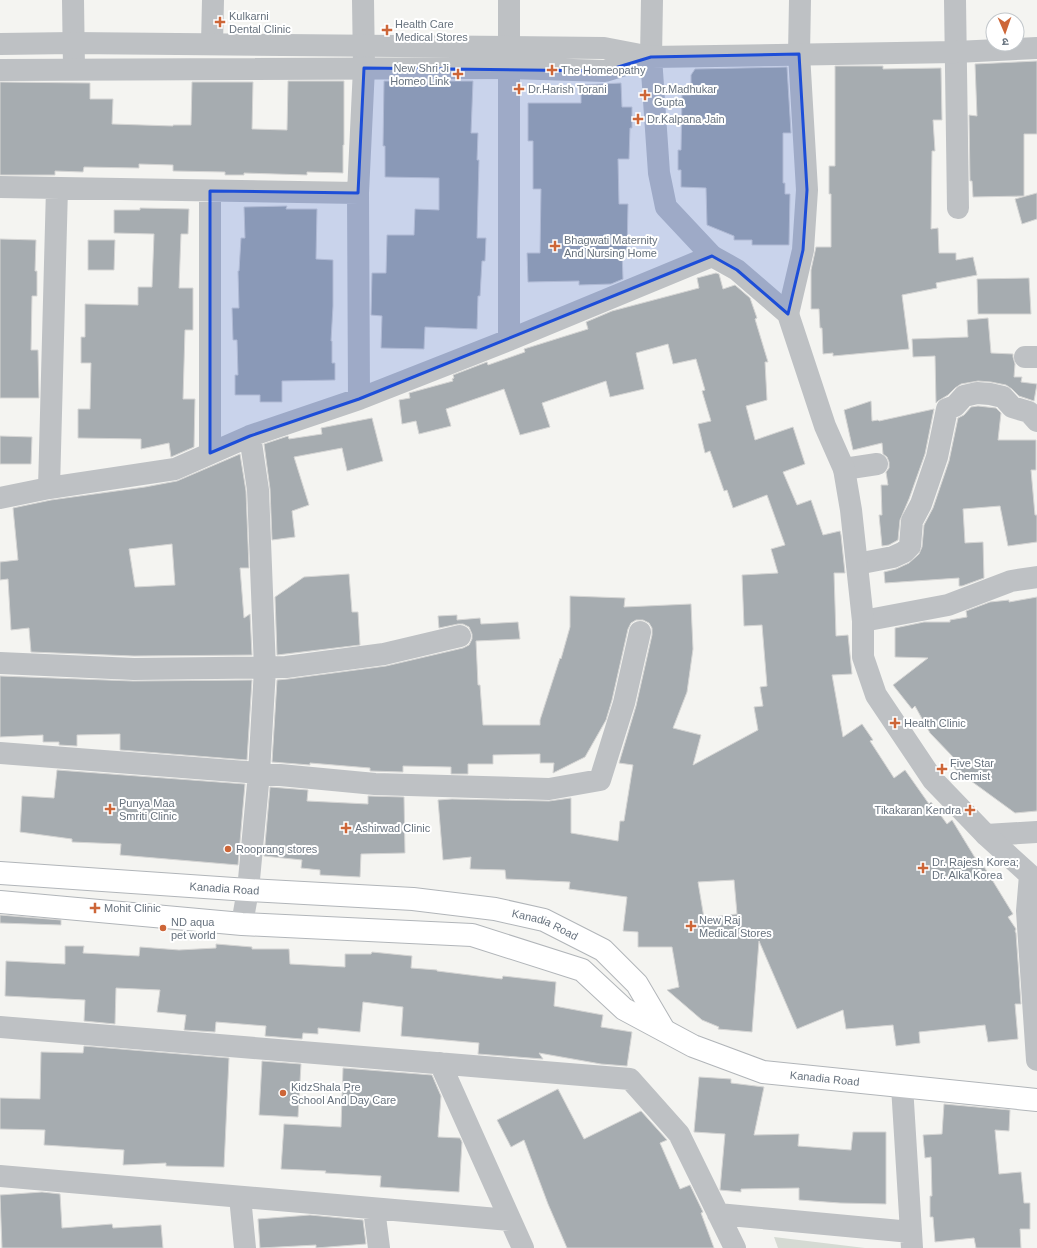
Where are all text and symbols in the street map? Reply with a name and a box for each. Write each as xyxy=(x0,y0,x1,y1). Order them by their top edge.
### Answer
place label: Kulkarni Dental Clinic xyxy=(229,10,291,35)
north arrow xyxy=(985,12,1025,52)
marker: Kulkarni Dental Clinic xyxy=(214,16,226,28)
place label: Health Care Medical Stores xyxy=(395,18,468,43)
marker: Health Care Medical Stores xyxy=(382,25,392,35)
text: उ xyxy=(1001,36,1009,48)
place label: New Shri Ji Homeo Link xyxy=(390,62,449,87)
marker: The Homeopathy xyxy=(546,64,558,76)
place label: The Homeopathy xyxy=(561,64,646,76)
marker: New Shri Ji Homeo Link xyxy=(452,68,464,80)
marker: Dr.Harish Torani xyxy=(513,83,525,95)
place label: Dr.Harish Torani xyxy=(528,83,607,95)
place label: Dr.Madhukar Gupta xyxy=(654,83,717,108)
marker: Dr.Madhukar Gupta xyxy=(639,89,651,101)
marker: Dr.Kalpana Jain xyxy=(632,113,644,125)
place label: Dr.Kalpana Jain xyxy=(647,113,725,125)
place label: Bhagwati Maternity And Nursing Home xyxy=(564,234,658,259)
marker: Bhagwati Maternity And Nursing Home xyxy=(549,240,561,252)
marker: Health Clinic xyxy=(889,717,901,729)
place label: Health Clinic xyxy=(904,717,966,729)
place label: Five Star Chemist xyxy=(950,757,994,782)
marker: Five Star Chemist xyxy=(937,764,947,774)
place label: Punya Maa Smriti Clinic xyxy=(119,797,178,822)
marker: Punya Maa Smriti Clinic xyxy=(104,803,116,815)
place label: Tikakaran Kendra xyxy=(875,804,962,816)
marker: Tikakaran Kendra xyxy=(964,804,976,816)
marker: Ashirwad Clinic xyxy=(340,822,352,834)
place label: Ashirwad Clinic xyxy=(355,822,431,834)
place label: Rooprang stores xyxy=(236,843,318,855)
marker: Rooprang stores xyxy=(223,844,233,854)
place label: Dr. Rajesh Korea; Dr. Alka Korea xyxy=(932,856,1019,881)
marker: Dr. Rajesh Korea; Dr. Alka Korea xyxy=(917,862,929,874)
street label: Kanadia Road xyxy=(189,880,260,897)
marker: Mohit Clinic xyxy=(89,902,101,914)
place label: Mohit Clinic xyxy=(104,902,161,914)
street label: Kanadia Road xyxy=(511,907,580,942)
place label: New Raj Medical Stores xyxy=(699,914,772,939)
place label: ND aqua pet world xyxy=(171,916,216,941)
marker: New Raj Medical Stores xyxy=(686,921,696,931)
marker: ND aqua pet world xyxy=(158,923,168,933)
street label: Kanadia Road xyxy=(789,1069,860,1088)
place label: KidzShala Pre School And Day Care xyxy=(291,1081,396,1106)
marker: KidzShala Pre School And Day Care xyxy=(278,1088,288,1098)

